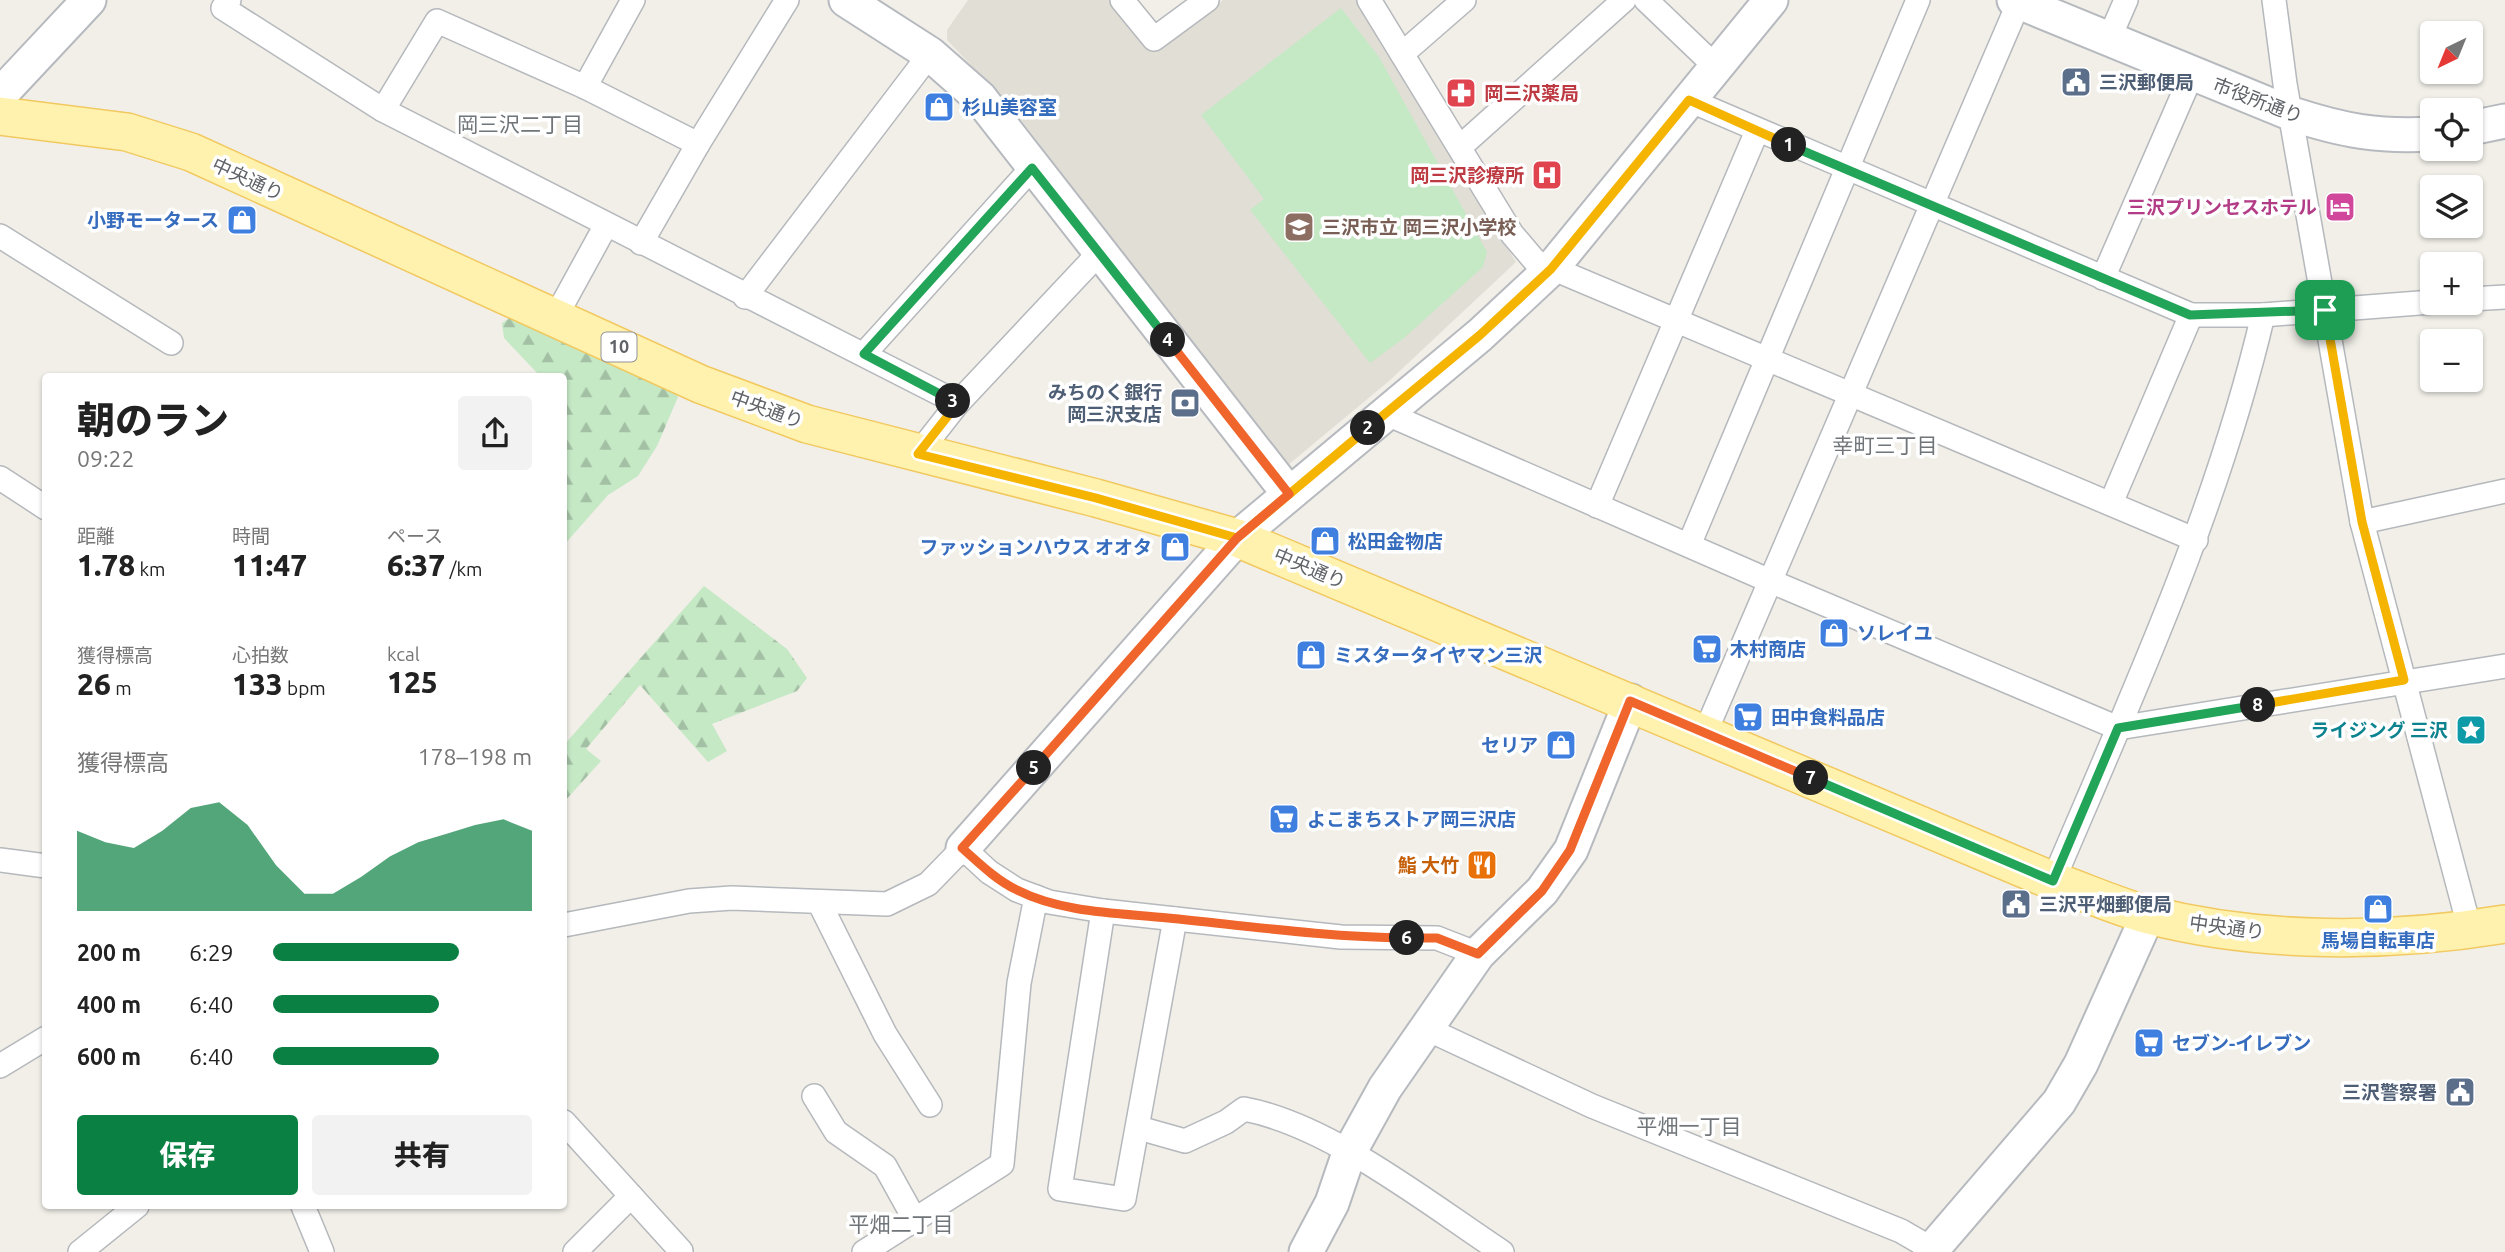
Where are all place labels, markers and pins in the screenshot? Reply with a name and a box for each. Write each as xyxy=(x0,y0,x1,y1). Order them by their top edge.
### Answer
public building icon: 三沢郵便局 xyxy=(2059,65,2093,99)
place label: 三沢郵便局 xyxy=(2099,71,2194,93)
pharmacy icon: 岡三沢薬局 xyxy=(1444,76,1478,110)
place label: 岡三沢薬局 xyxy=(1484,82,1579,104)
shop icon: 杉山美容室 xyxy=(922,90,956,124)
place label: 杉山美容室 xyxy=(962,96,1057,118)
pin: 1 xyxy=(1772,128,1806,162)
hospital icon: 岡三沢診療所 xyxy=(1530,158,1564,192)
place label: 岡三沢診療所 xyxy=(1410,164,1524,186)
hotel icon: 三沢プリンセスホテル xyxy=(2323,190,2357,224)
place label: 三沢プリンセスホテル xyxy=(2127,196,2317,218)
shop icon: 小野モータース xyxy=(225,203,259,237)
place label: 小野モータース xyxy=(87,209,219,231)
school or university icon: 三沢市立 岡三沢小学校 xyxy=(1282,210,1316,244)
place label: 三沢市立 岡三沢小学校 xyxy=(1322,216,1517,238)
pin xyxy=(2295,280,2355,340)
pin: 4 xyxy=(1150,322,1186,358)
place label: みちのく銀行 岡三沢支店 xyxy=(1048,381,1162,425)
pin: 3 xyxy=(936,384,970,418)
bank icon: みちのく銀行 岡三沢支店 xyxy=(1168,386,1202,420)
pin: 2 xyxy=(1350,410,1386,446)
shop icon: 松田金物店 xyxy=(1308,524,1342,558)
shop icon: ファッションハウス オオタ xyxy=(1158,530,1192,564)
place label: 松田金物店 xyxy=(1348,530,1443,552)
place label: ファッションハウス オオタ xyxy=(919,536,1152,558)
shop icon: ソレイユ xyxy=(1817,616,1851,650)
place label: ソレイユ xyxy=(1857,622,1933,644)
supermarket icon: 木村商店 xyxy=(1690,632,1724,666)
shop icon: ミスタータイヤマン三沢 xyxy=(1294,638,1328,672)
place label: 木村商店 xyxy=(1730,638,1806,660)
place label: ミスタータイヤマン三沢 xyxy=(1334,644,1542,666)
pin: 8 xyxy=(2240,688,2276,722)
supermarket icon: 田中食料品店 xyxy=(1731,700,1765,734)
place label: 田中食料品店 xyxy=(1771,706,1885,728)
place icon: ライジング 三沢 xyxy=(2454,713,2488,747)
place label: ライジング 三沢 xyxy=(2310,719,2448,741)
shop icon: セリア xyxy=(1544,728,1578,762)
place label: セリア xyxy=(1481,734,1538,756)
pin: 5 xyxy=(1016,750,1052,786)
pin: 7 xyxy=(1794,760,1828,796)
supermarket icon: よこまちストア岡三沢店 xyxy=(1267,802,1301,836)
place label: よこまちストア岡三沢店 xyxy=(1307,808,1516,830)
restaurant icon: 鮨 大竹 xyxy=(1465,848,1499,882)
place label: 鮨 大竹 xyxy=(1397,854,1459,876)
public building icon: 三沢平畑郵便局 xyxy=(1999,887,2033,921)
shop icon: 馬場自転車店 xyxy=(2361,892,2395,926)
place label: 三沢平畑郵便局 xyxy=(2039,893,2172,915)
pin: 6 xyxy=(1390,920,1424,956)
place label: 馬場自転車店 xyxy=(2321,929,2435,951)
supermarket icon: セブン-イレブン xyxy=(2132,1026,2166,1060)
place label: セブン-イレブン xyxy=(2172,1032,2311,1054)
public building icon: 三沢警察署 xyxy=(2443,1075,2477,1109)
place label: 三沢警察署 xyxy=(2342,1081,2437,1103)

